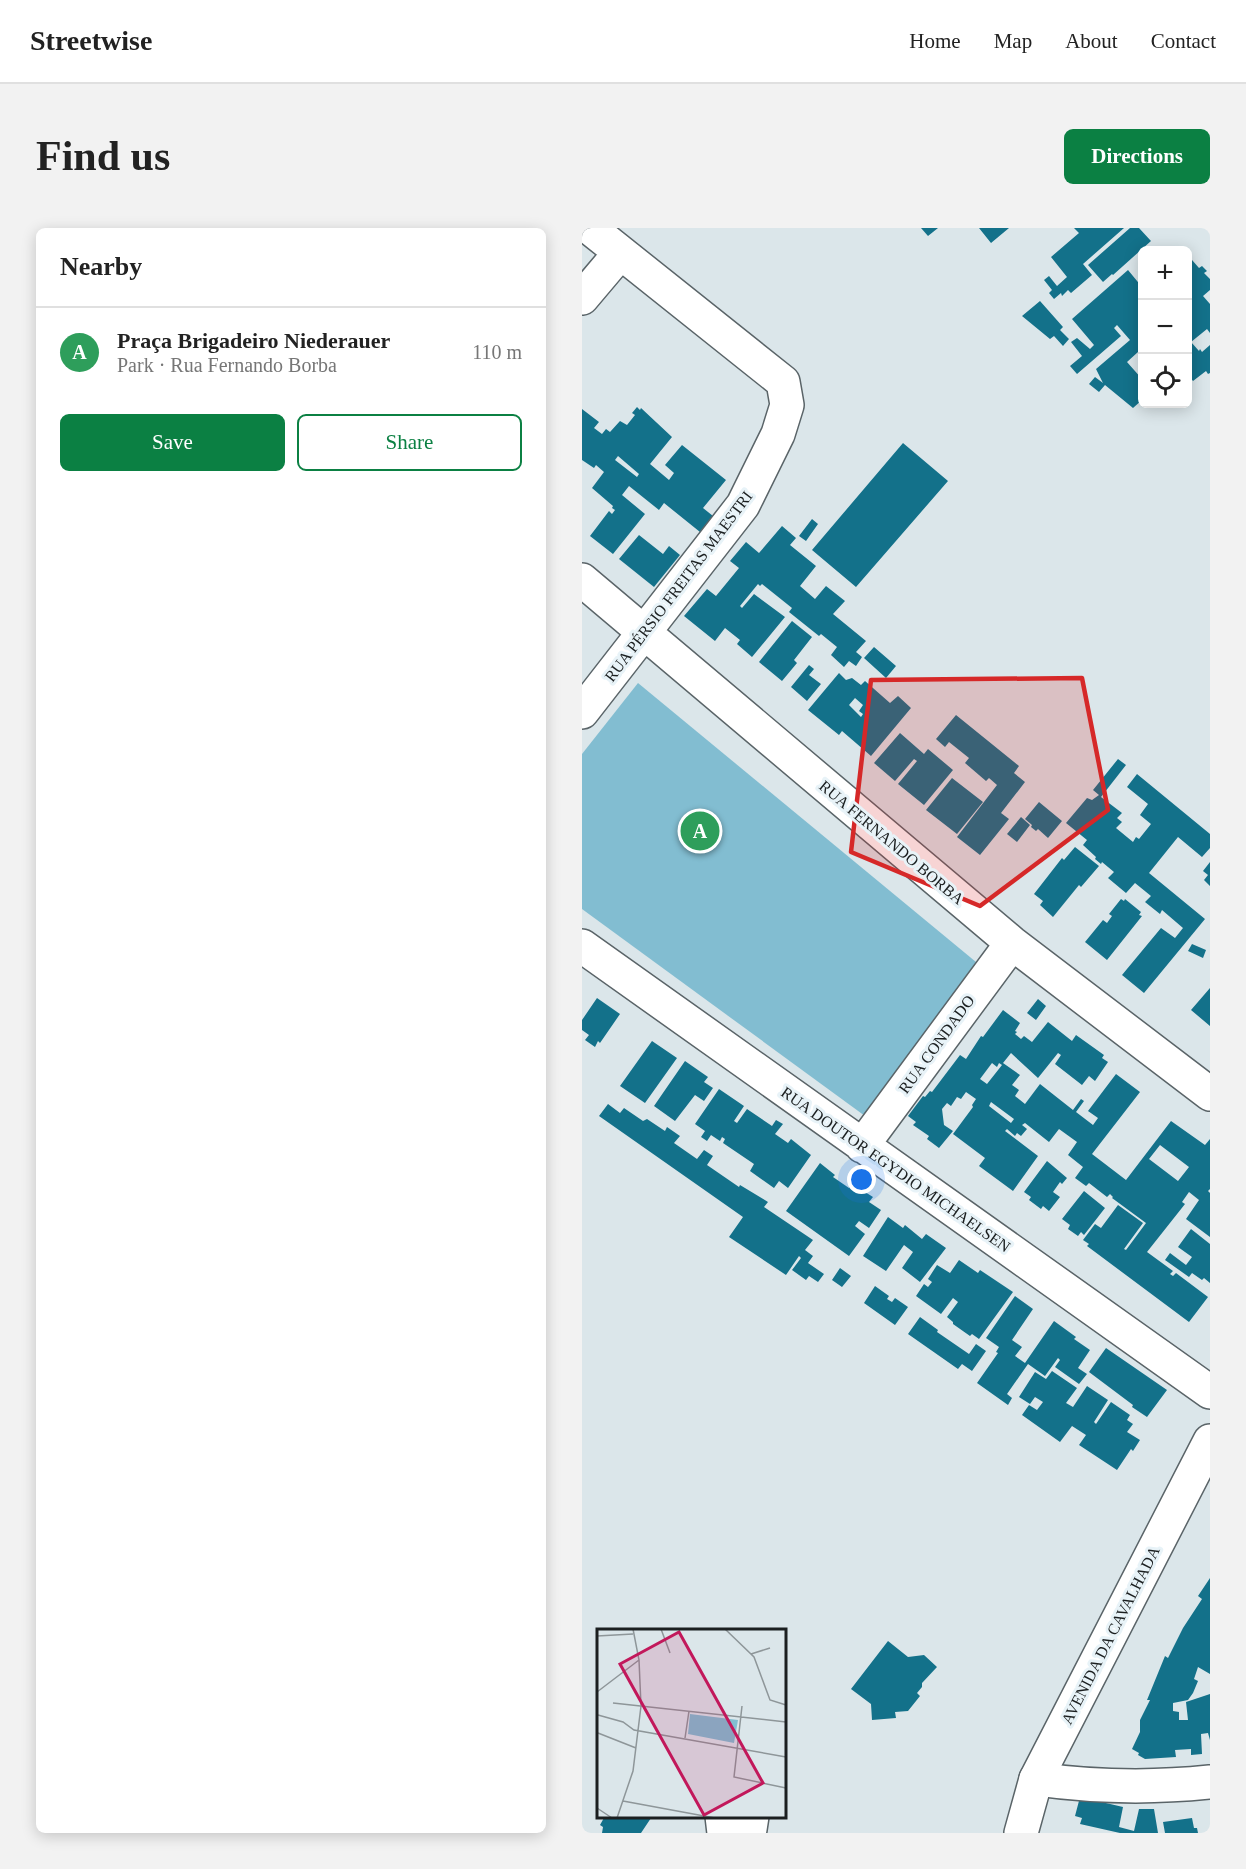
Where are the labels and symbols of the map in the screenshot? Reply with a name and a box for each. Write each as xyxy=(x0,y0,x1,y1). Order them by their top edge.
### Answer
street label: RUA PÉRSIO FREITAS MAESTRI xyxy=(600,487,756,685)
street label: RUA FERNANDO BORBA xyxy=(816,777,968,908)
pin: A xyxy=(680,808,720,854)
street label: RUA CONDADO xyxy=(895,992,978,1097)
street label: RUA DOUTOR EGYDIO MICHAELSEN xyxy=(778,1083,1014,1256)
your location xyxy=(847,1165,876,1194)
street label: AVENIDA DA CAVALHADA xyxy=(1058,1543,1163,1727)
inset map xyxy=(597,1629,786,1818)

